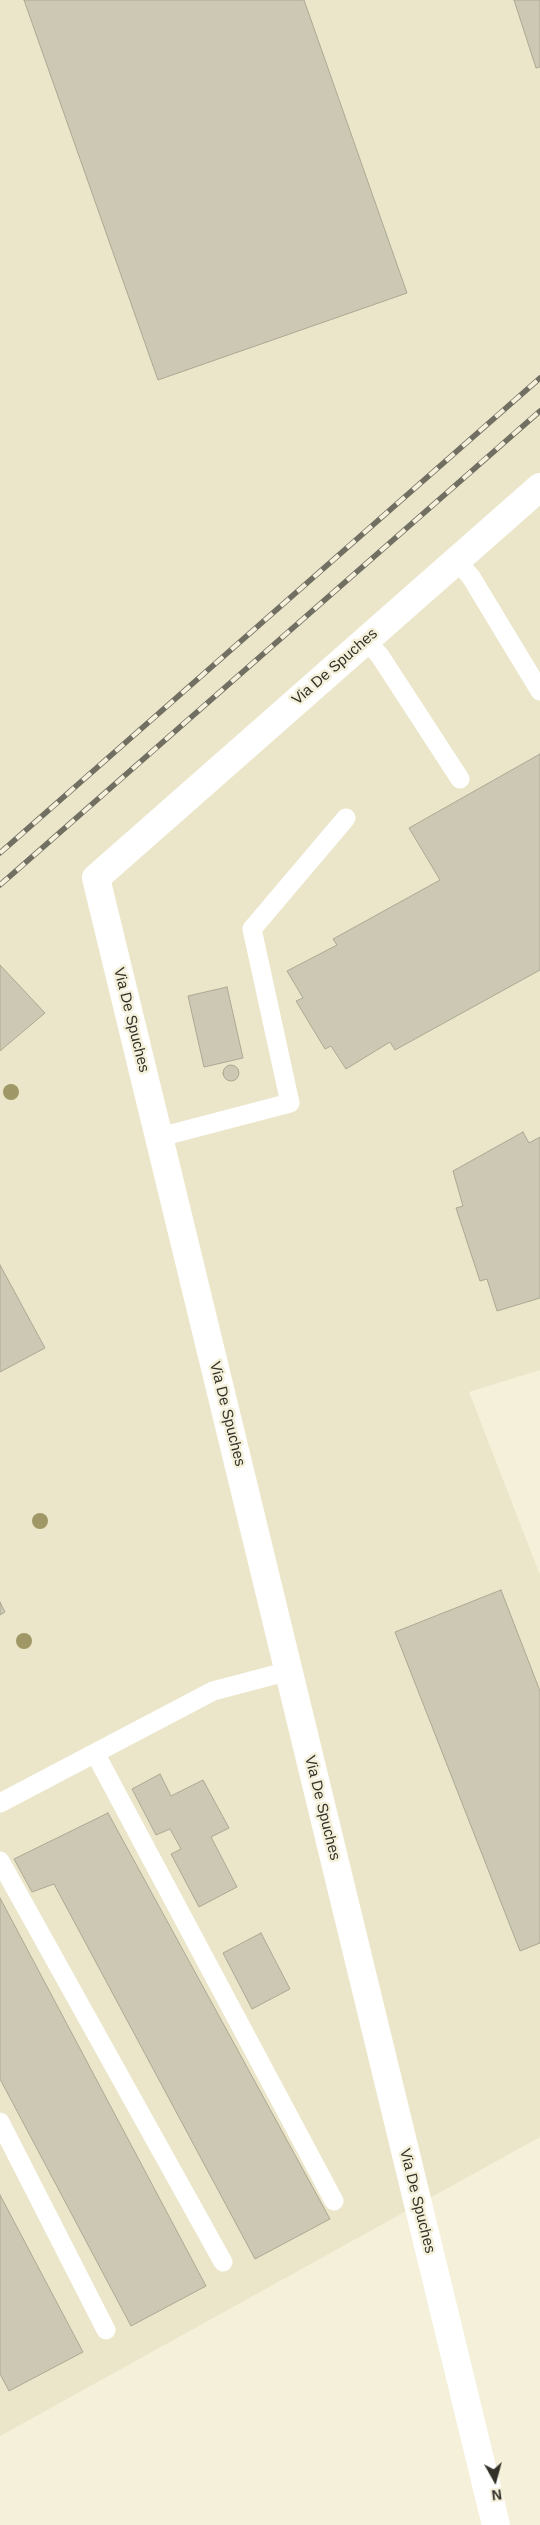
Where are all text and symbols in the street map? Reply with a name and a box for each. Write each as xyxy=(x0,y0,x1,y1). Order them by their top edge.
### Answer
street label: Via De Spuches xyxy=(289,625,381,709)
street label: Via De Spuches xyxy=(109,966,153,1074)
street label: Via De Spuches xyxy=(205,1360,249,1468)
street label: Via De Spuches xyxy=(300,1754,344,1862)
street label: Via De Spuches xyxy=(395,2147,439,2255)
north arrow xyxy=(470,2455,520,2505)
text: N xyxy=(491,2486,503,2503)

